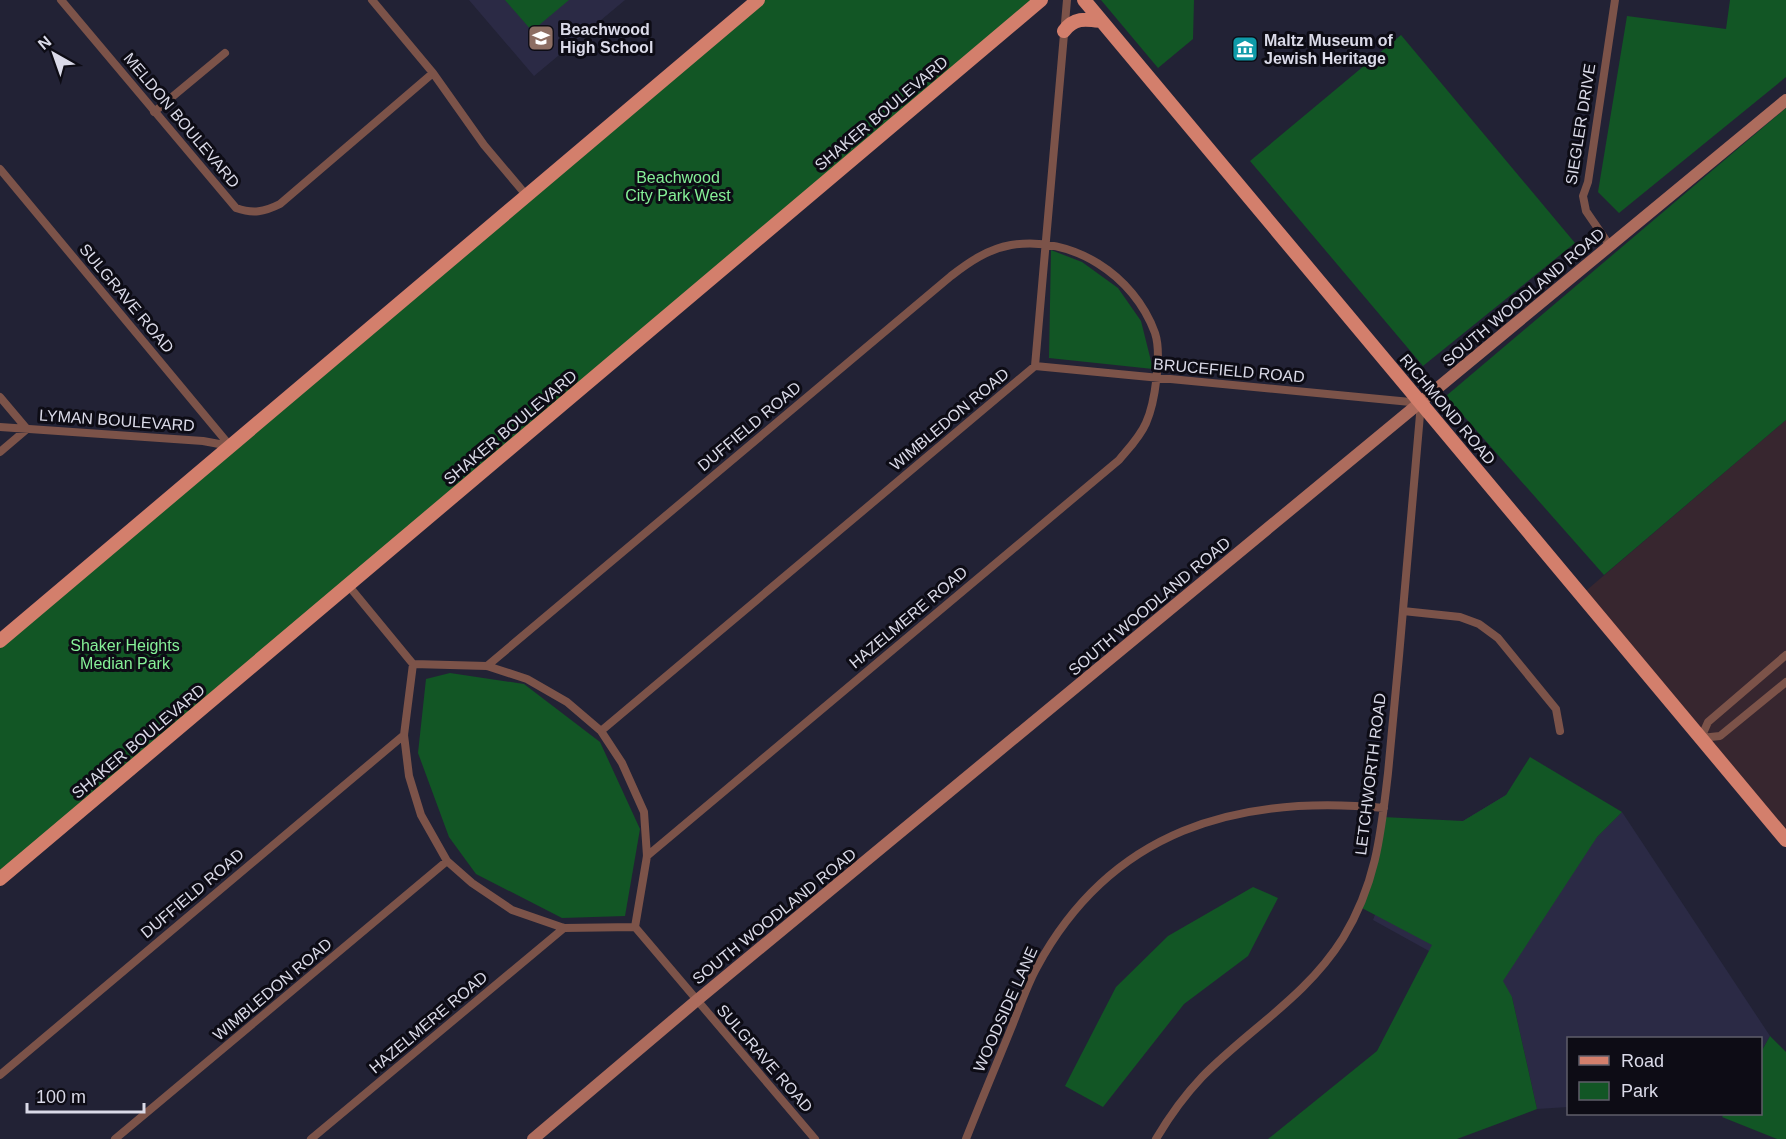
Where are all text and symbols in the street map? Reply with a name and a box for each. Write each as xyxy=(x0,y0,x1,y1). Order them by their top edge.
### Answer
place label: Beachwood High School xyxy=(560,21,653,56)
school or university icon: Beachwood High School xyxy=(526,23,556,53)
north arrow xyxy=(24,24,84,84)
place label: Maltz Museum of Jewish Heritage xyxy=(1264,32,1394,67)
text: N xyxy=(35,33,55,53)
museum icon: Maltz Museum of Jewish Heritage xyxy=(1230,34,1260,64)
street label: MELDON BOULEVARD xyxy=(120,50,243,191)
street label: SHAKER BOULEVARD xyxy=(812,53,951,174)
street label: SIEGLER DRIVE xyxy=(1563,62,1598,186)
park label: Beachwood City Park West xyxy=(625,169,731,204)
street label: SOUTH WOODLAND ROAD xyxy=(1439,225,1607,370)
street label: SULGRAVE ROAD xyxy=(76,241,177,356)
street label: RICHMOND ROAD xyxy=(1397,351,1499,468)
street label: BRUCEFIELD ROAD xyxy=(1152,355,1305,386)
street label: WIMBLEDON ROAD xyxy=(887,365,1012,474)
street label: SHAKER BOULEVARD xyxy=(441,367,580,488)
street label: DUFFIELD ROAD xyxy=(694,378,804,474)
street label: LYMAN BOULEVARD xyxy=(39,407,195,434)
street label: SOUTH WOODLAND ROAD xyxy=(1065,534,1233,679)
street label: HAZELMERE ROAD xyxy=(846,563,971,672)
park label: Shaker Heights Median Park xyxy=(70,637,180,672)
street label: SHAKER BOULEVARD xyxy=(69,681,208,802)
street label: LETCHWORTH ROAD xyxy=(1352,692,1389,856)
street label: DUFFIELD ROAD xyxy=(137,845,247,941)
street label: SOUTH WOODLAND ROAD xyxy=(689,845,859,988)
street label: WIMBLEDON ROAD xyxy=(210,935,335,1044)
street label: WOODSIDE LANE xyxy=(970,944,1041,1074)
street label: HAZELMERE ROAD xyxy=(366,968,491,1077)
street label: SULGRAVE ROAD xyxy=(713,1001,816,1115)
legend xyxy=(1567,1037,1762,1115)
text: Road xyxy=(1621,1051,1664,1071)
scale bar xyxy=(27,1076,144,1114)
text: Park xyxy=(1621,1081,1659,1101)
text: 100 m xyxy=(36,1087,86,1107)

